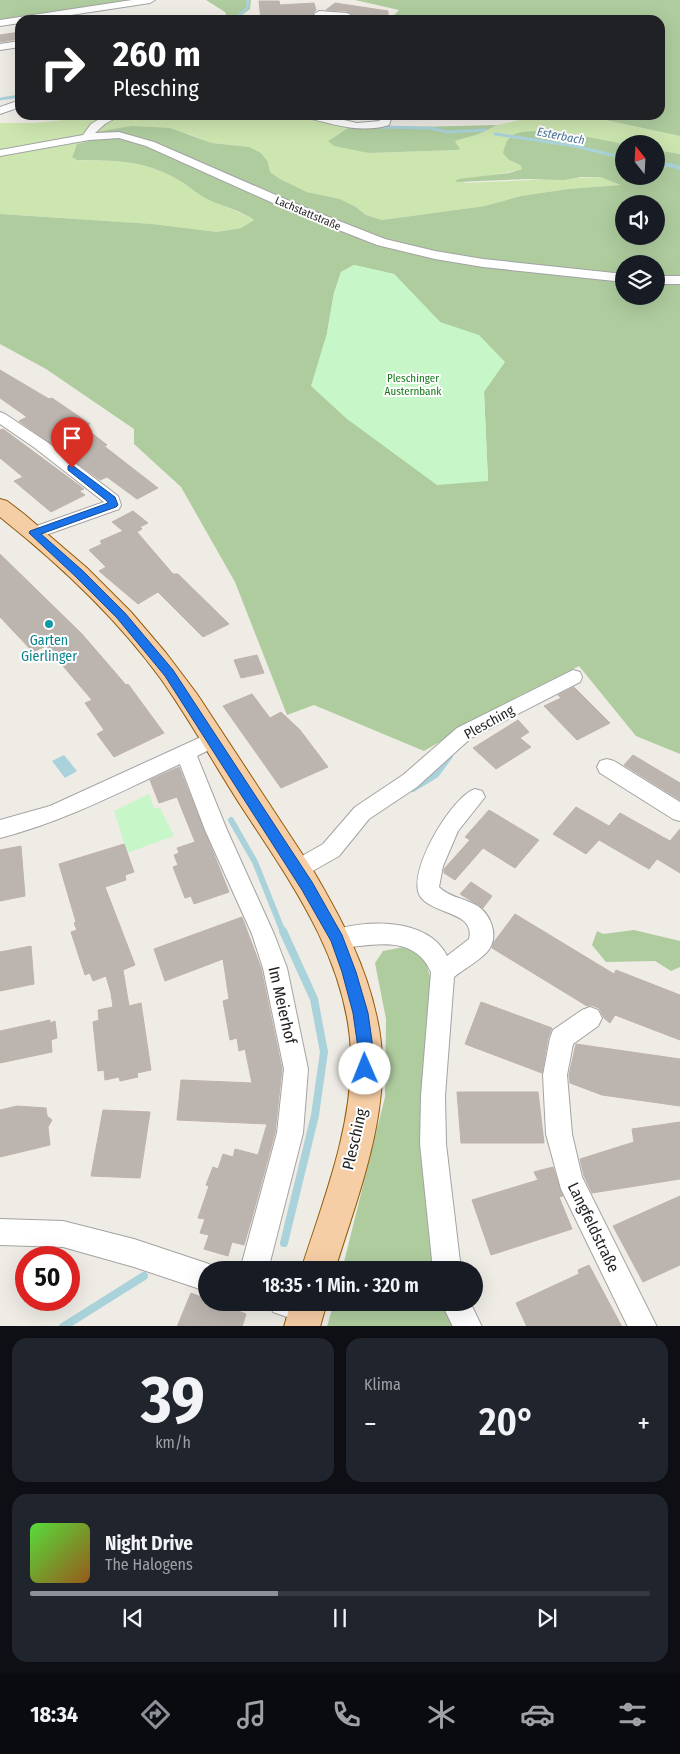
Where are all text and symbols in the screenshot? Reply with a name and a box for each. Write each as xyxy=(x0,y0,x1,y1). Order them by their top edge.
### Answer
text: 260 m xyxy=(113,33,201,75)
icon: right xyxy=(30,35,95,100)
text: Plesching xyxy=(113,75,199,102)
water label: Esterbach xyxy=(536,125,586,147)
north arrow xyxy=(615,135,665,185)
map controls xyxy=(615,135,665,305)
street label: Lachstattstraße xyxy=(273,194,343,233)
button: sound xyxy=(615,195,665,245)
button: layers xyxy=(615,255,665,305)
park label: Pleschinger Austernbank xyxy=(385,372,442,398)
pin xyxy=(51,417,93,468)
icon: arrive xyxy=(58,424,86,452)
marker: Garten Gierlinger xyxy=(43,618,55,630)
place label: Garten Gierlinger xyxy=(21,632,77,665)
street label: Plesching xyxy=(461,702,518,743)
street label: Im Meierhof xyxy=(264,965,301,1047)
position arrow xyxy=(338,1042,390,1094)
street label: Plesching xyxy=(338,1106,371,1172)
street label: Langfeldstraße xyxy=(564,1179,624,1275)
speed limit sign: 50 xyxy=(15,1246,80,1311)
text: 18:35 · 1 Min. · 320 m xyxy=(262,1274,419,1297)
text: 39 xyxy=(141,1361,205,1439)
text: Klima xyxy=(364,1375,401,1394)
text: 20° xyxy=(479,1399,535,1445)
text: − xyxy=(364,1407,377,1440)
text: + xyxy=(637,1407,650,1440)
text: km/h xyxy=(155,1433,191,1452)
text: Night Drive xyxy=(105,1532,193,1555)
text: The Halogens xyxy=(105,1555,193,1574)
icon: previous xyxy=(119,1604,147,1632)
icon: pause xyxy=(326,1604,354,1632)
icon: next xyxy=(533,1604,561,1632)
icon: directions xyxy=(138,1697,173,1732)
icon: music xyxy=(234,1697,269,1732)
icon: phone xyxy=(329,1697,364,1732)
icon: climate xyxy=(424,1697,459,1732)
icon: car xyxy=(520,1697,555,1732)
icon: filters xyxy=(615,1697,650,1732)
text: 18:34 xyxy=(30,1701,78,1728)

